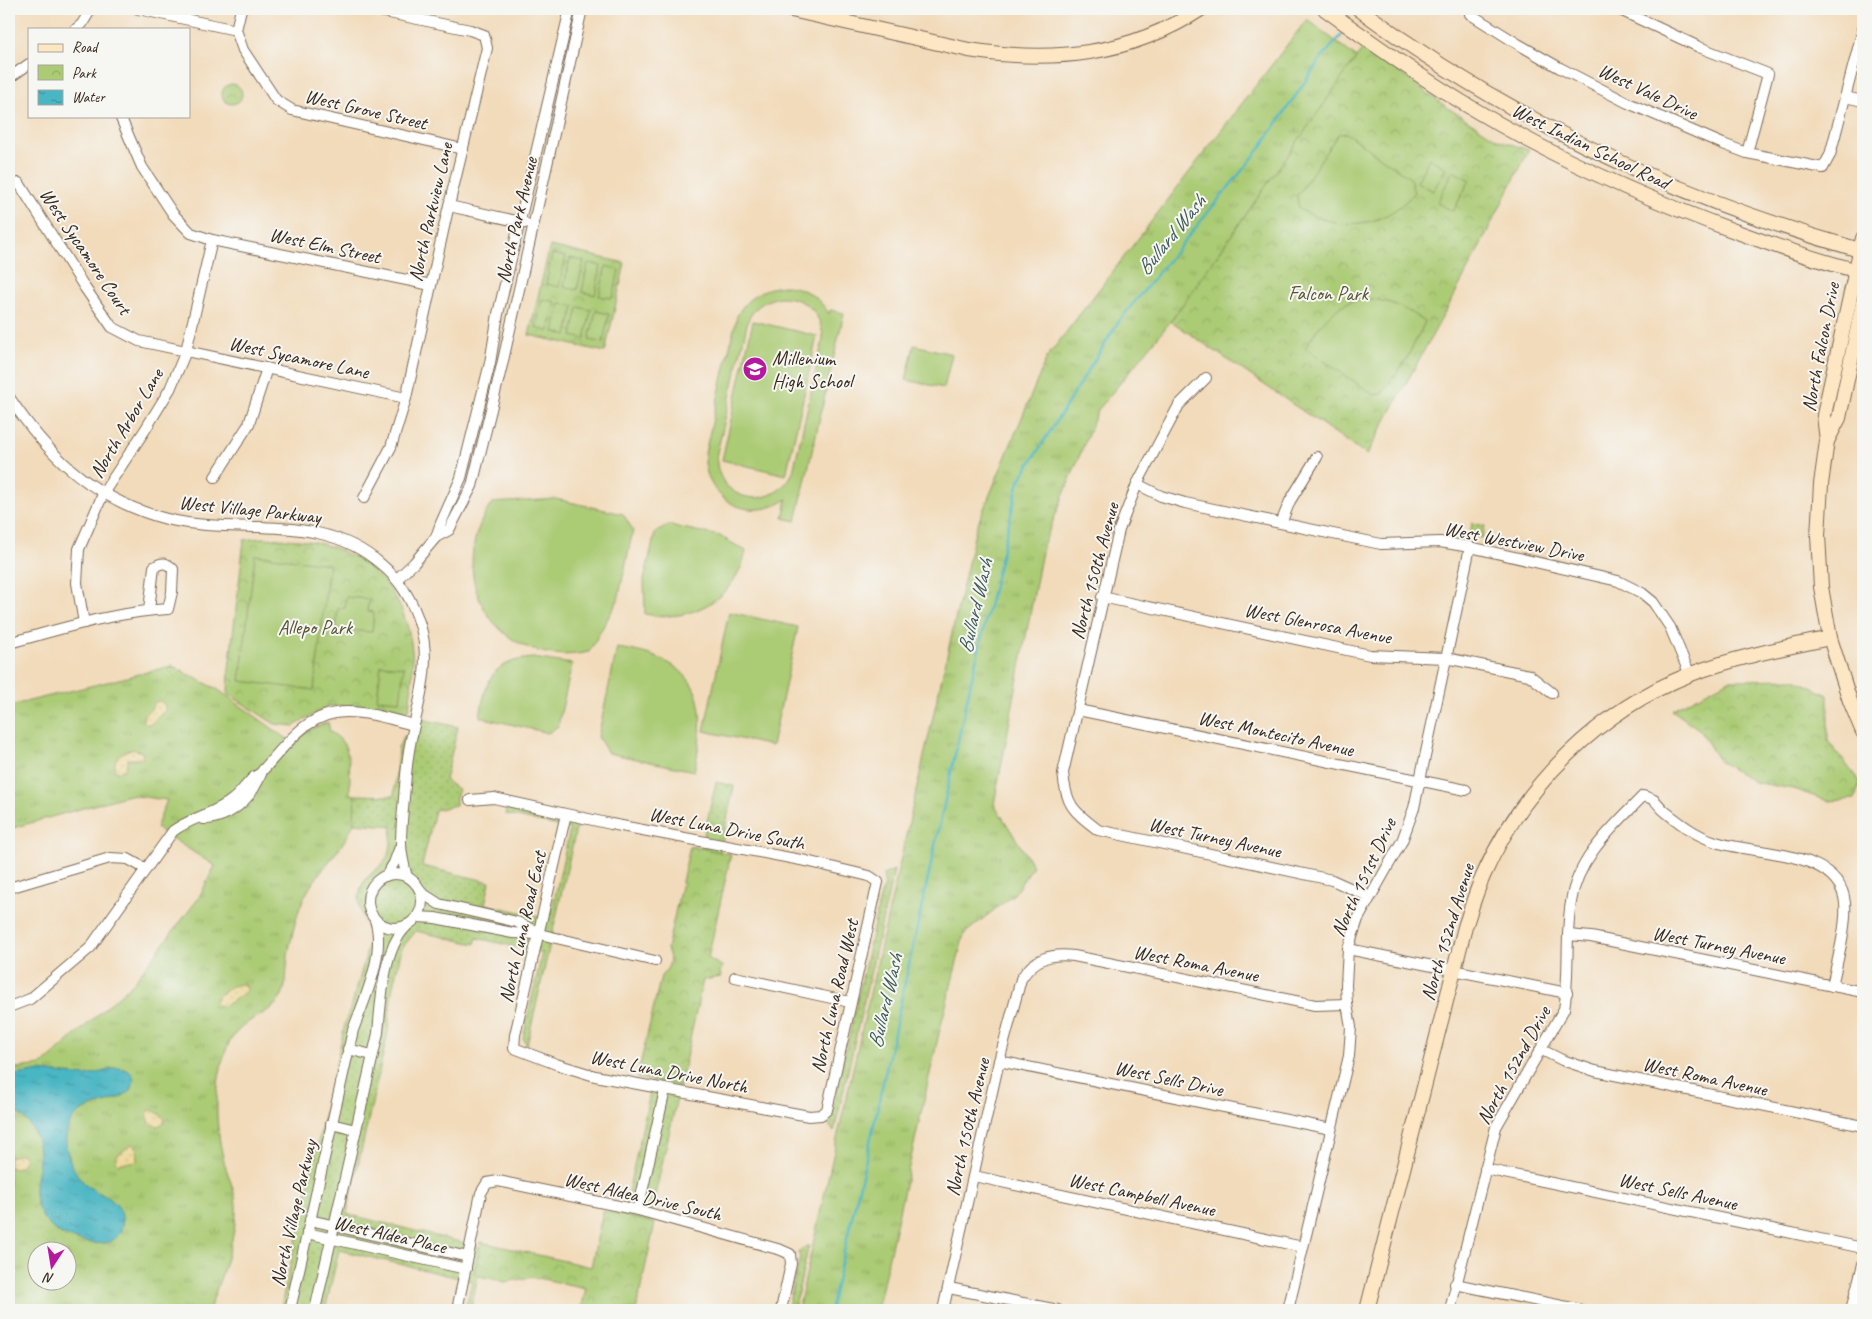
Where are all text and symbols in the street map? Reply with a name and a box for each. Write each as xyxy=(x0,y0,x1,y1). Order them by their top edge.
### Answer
legend xyxy=(28,28,190,118)
text: Road xyxy=(72,38,99,57)
street label: West Vale Drive xyxy=(1594,58,1703,126)
text: Park xyxy=(72,64,97,83)
street label: West Grove Street xyxy=(303,83,432,136)
text: Water xyxy=(72,88,106,107)
street label: West Indian School Road xyxy=(1508,97,1677,197)
street label: North Parkview Lane xyxy=(402,139,459,284)
street label: North Park Avenue xyxy=(490,153,543,285)
street label: West Sycamore Court xyxy=(34,183,138,321)
water label: Bullard Wash xyxy=(1131,188,1212,280)
street label: West Elm Street xyxy=(267,222,385,270)
street label: North Falcon Drive xyxy=(1796,279,1846,414)
park label: Falcon Park xyxy=(1288,281,1370,306)
street label: West Sycamore Lane xyxy=(227,330,373,385)
place label: Millenium High School xyxy=(772,346,856,394)
school or university icon: Millenium High School xyxy=(742,356,768,382)
street label: North Arbor Lane xyxy=(84,363,170,483)
street label: West Village Parkway xyxy=(178,490,324,530)
street label: North 150th Avenue xyxy=(1064,499,1125,642)
street label: West Westview Drive xyxy=(1442,516,1587,568)
water label: Bullard Wash xyxy=(952,555,999,656)
street label: West Glenrosa Avenue xyxy=(1242,597,1395,650)
park label: Allepo Park xyxy=(278,615,354,640)
street label: West Montecito Avenue xyxy=(1196,705,1357,762)
street label: West Luna Drive South xyxy=(647,801,809,856)
street label: West Turney Avenue xyxy=(1146,811,1285,864)
street label: North 151st Drive xyxy=(1325,813,1402,940)
street label: North Luna Road East xyxy=(493,847,553,1005)
street label: North 152nd Avenue xyxy=(1415,859,1481,1003)
street label: North Luna Road West xyxy=(805,915,865,1075)
street label: West Turney Avenue xyxy=(1650,920,1789,971)
street label: West Roma Avenue xyxy=(1131,939,1262,988)
water label: Bullard Wash xyxy=(862,950,909,1051)
street label: North 152nd Drive xyxy=(1471,1000,1557,1129)
street label: West Luna Drive North xyxy=(588,1044,751,1099)
street label: West Roma Avenue xyxy=(1640,1051,1771,1102)
street label: North 150th Avenue xyxy=(940,1054,996,1198)
street label: West Sells Drive xyxy=(1113,1055,1227,1102)
street label: North Village Parkway xyxy=(264,1135,323,1289)
street label: West Aldea Drive South xyxy=(562,1166,725,1227)
street label: West Campbell Avenue xyxy=(1067,1167,1219,1222)
street label: West Sells Avenue xyxy=(1617,1167,1741,1217)
street label: West Aldea Place xyxy=(331,1209,450,1260)
north arrow xyxy=(28,1242,78,1292)
text: N xyxy=(41,1269,55,1287)

